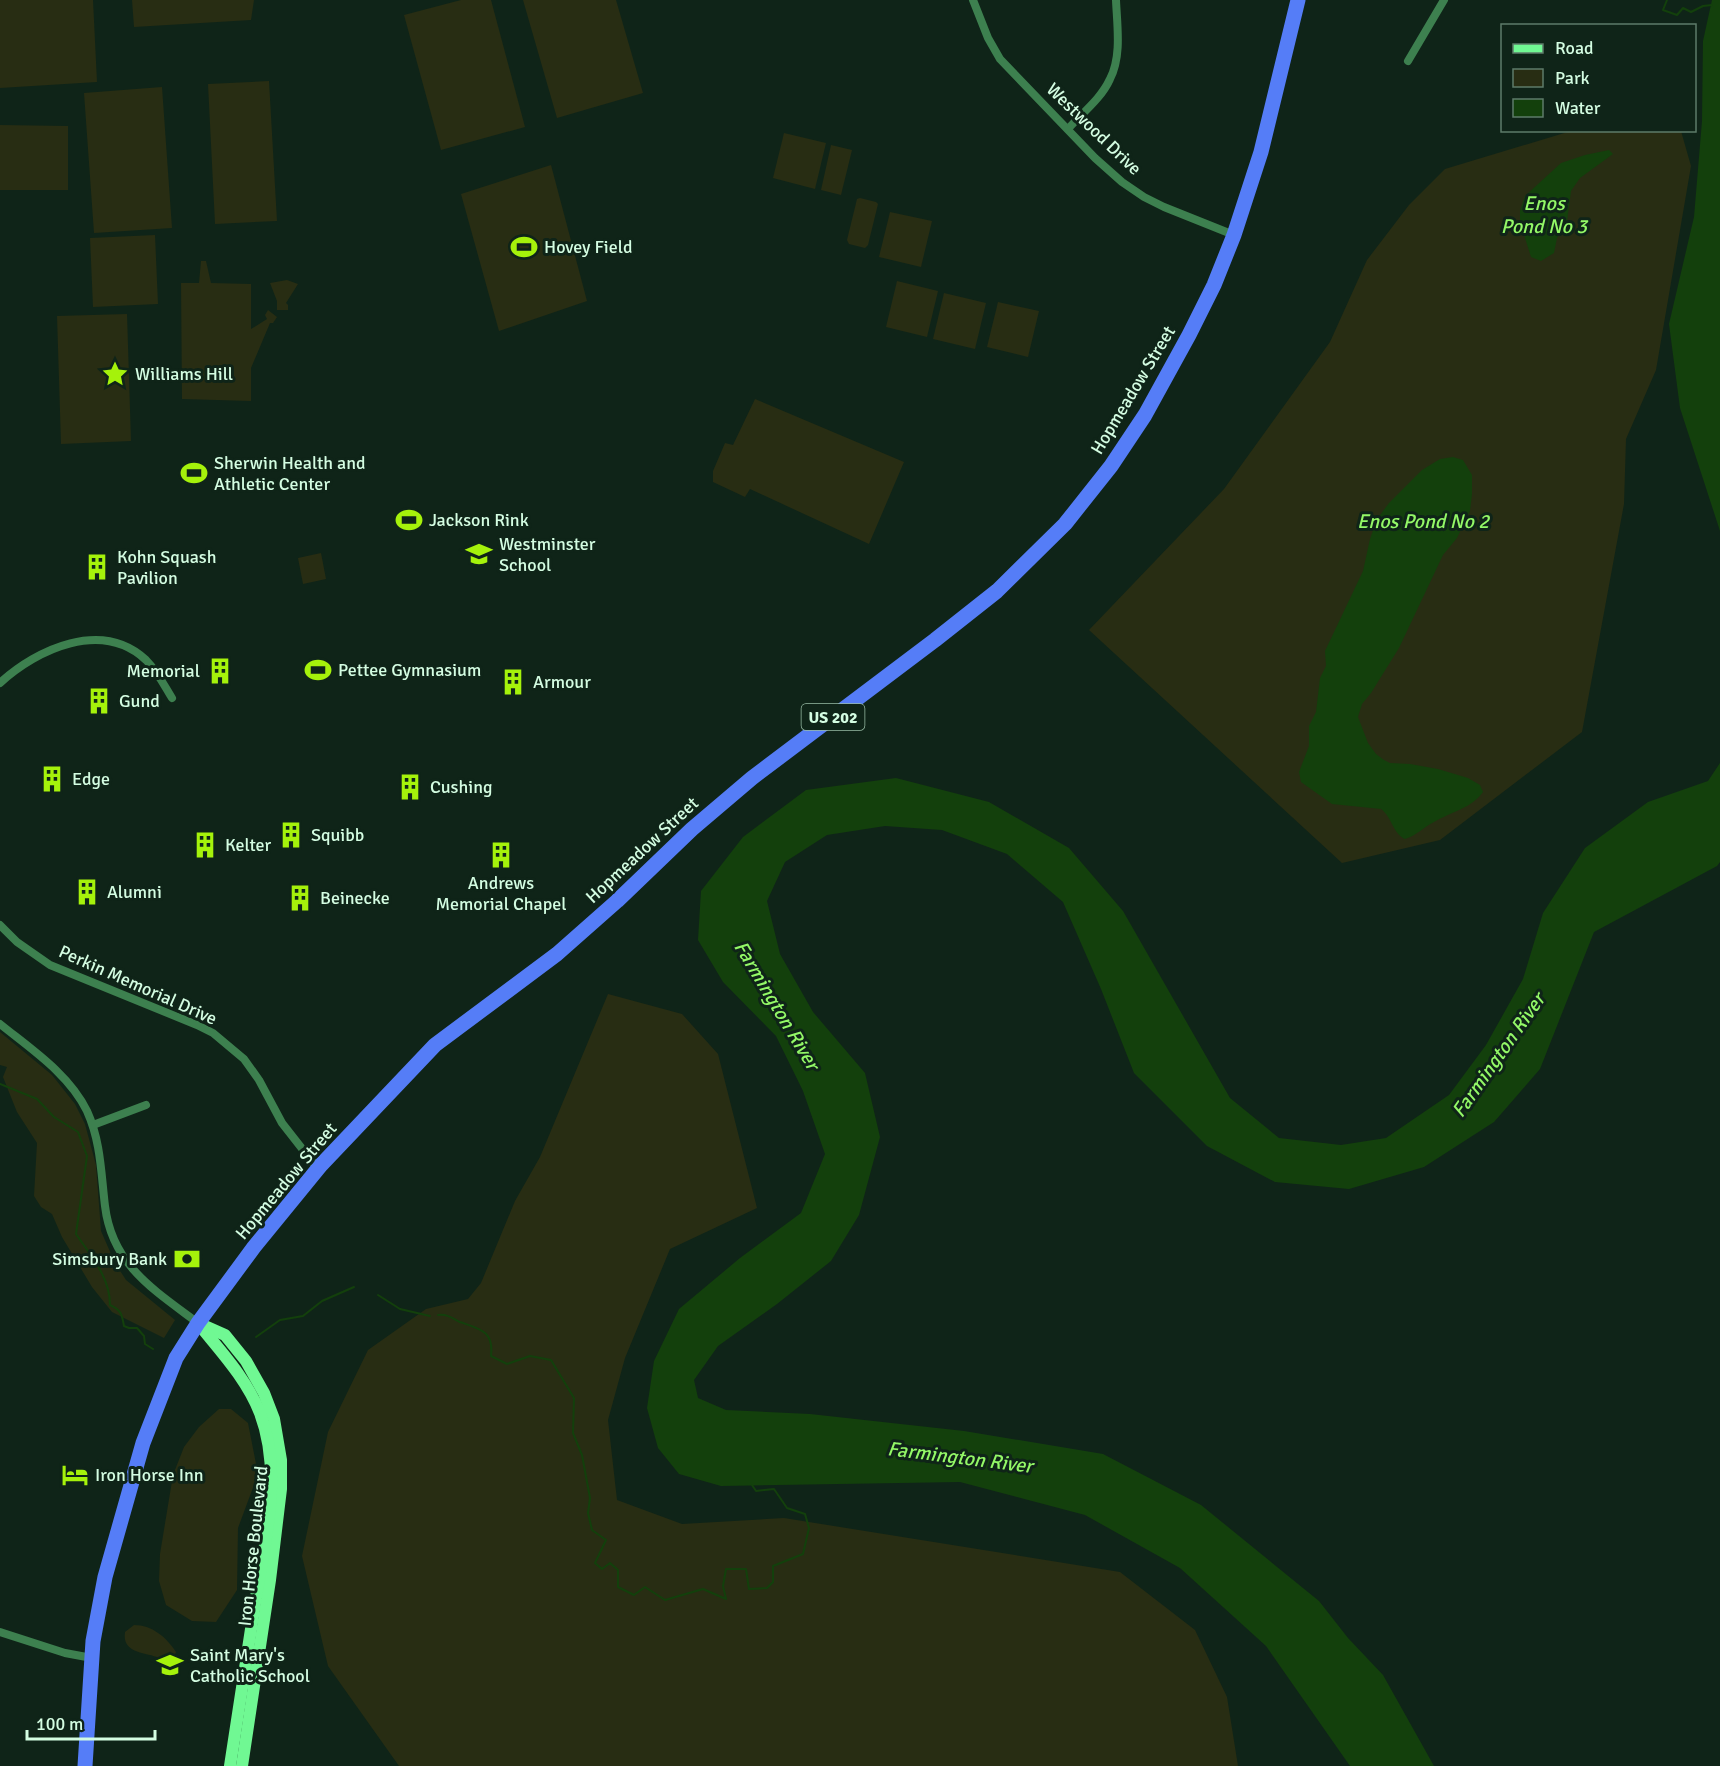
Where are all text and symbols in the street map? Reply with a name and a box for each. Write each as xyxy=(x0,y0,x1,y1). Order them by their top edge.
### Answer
legend xyxy=(1501,24,1696,132)
text: Road xyxy=(1555,37,1594,59)
text: Park xyxy=(1555,67,1590,89)
street label: Westwood Drive xyxy=(1042,78,1146,180)
text: Water xyxy=(1555,97,1601,119)
water label: Enos Pond No 3 xyxy=(1501,191,1589,239)
sports icon: Hovey Field xyxy=(509,232,539,262)
place label: Hovey Field xyxy=(544,236,632,258)
street label: Hopmeadow Street xyxy=(1086,322,1180,458)
place icon: Williams Hill xyxy=(100,359,130,389)
place label: Williams Hill xyxy=(135,363,233,385)
place label: Sherwin Health and Athletic Center xyxy=(214,452,366,495)
sports icon: Sherwin Health and Athletic Center xyxy=(179,458,209,488)
sports icon: Jackson Rink xyxy=(394,505,424,535)
place label: Jackson Rink xyxy=(429,509,529,531)
water label: Enos Pond No 2 xyxy=(1357,509,1490,534)
place label: Westminster School xyxy=(499,533,596,576)
school or university icon: Westminster School xyxy=(464,539,494,569)
place label: Kohn Squash Pavilion xyxy=(117,546,217,589)
building icon: Kohn Squash Pavilion xyxy=(82,552,112,582)
sports icon: Pettee Gymnasium xyxy=(303,655,333,685)
building icon: Memorial xyxy=(205,656,235,686)
place label: Pettee Gymnasium xyxy=(338,659,481,681)
place label: Memorial xyxy=(127,660,200,682)
building icon: Armour xyxy=(498,667,528,697)
place label: Armour xyxy=(533,671,591,693)
building icon: Gund xyxy=(84,686,114,716)
place label: Gund xyxy=(119,690,160,712)
road number: US 202 xyxy=(802,704,864,730)
building icon: Edge xyxy=(37,764,67,794)
place label: Edge xyxy=(72,768,110,790)
building icon: Cushing xyxy=(395,772,425,802)
place label: Cushing xyxy=(430,776,493,798)
street label: Hopmeadow Street xyxy=(581,792,703,908)
building icon: Squibb xyxy=(276,820,306,850)
place label: Squibb xyxy=(311,824,364,846)
building icon: Kelter xyxy=(190,830,220,860)
place label: Kelter xyxy=(225,834,272,856)
building icon: Andrews Memorial Chapel xyxy=(486,840,516,870)
place label: Andrews Memorial Chapel xyxy=(435,872,567,915)
building icon: Alumni xyxy=(72,877,102,907)
place label: Alumni xyxy=(107,881,162,903)
building icon: Beinecke xyxy=(285,883,315,913)
place label: Beinecke xyxy=(320,887,390,909)
water label: Farmington River xyxy=(728,936,826,1077)
street label: Perkin Memorial Drive xyxy=(56,940,220,1030)
water label: Farmington River xyxy=(1446,986,1552,1122)
street label: Hopmeadow Street xyxy=(231,1118,341,1244)
bank icon: Simsbury Bank xyxy=(172,1244,202,1274)
place label: Simsbury Bank xyxy=(52,1248,167,1270)
water label: Farmington River xyxy=(886,1436,1037,1479)
hotel icon: Iron Horse Inn xyxy=(60,1460,90,1490)
place label: Iron Horse Inn xyxy=(95,1464,204,1486)
street label: Iron Horse Boulevard xyxy=(234,1465,272,1627)
place label: Saint Mary's Catholic School xyxy=(190,1644,310,1687)
school or university icon: Saint Mary's Catholic School xyxy=(155,1650,185,1680)
scale bar xyxy=(27,1703,154,1741)
text: 100 m xyxy=(36,1713,83,1735)

